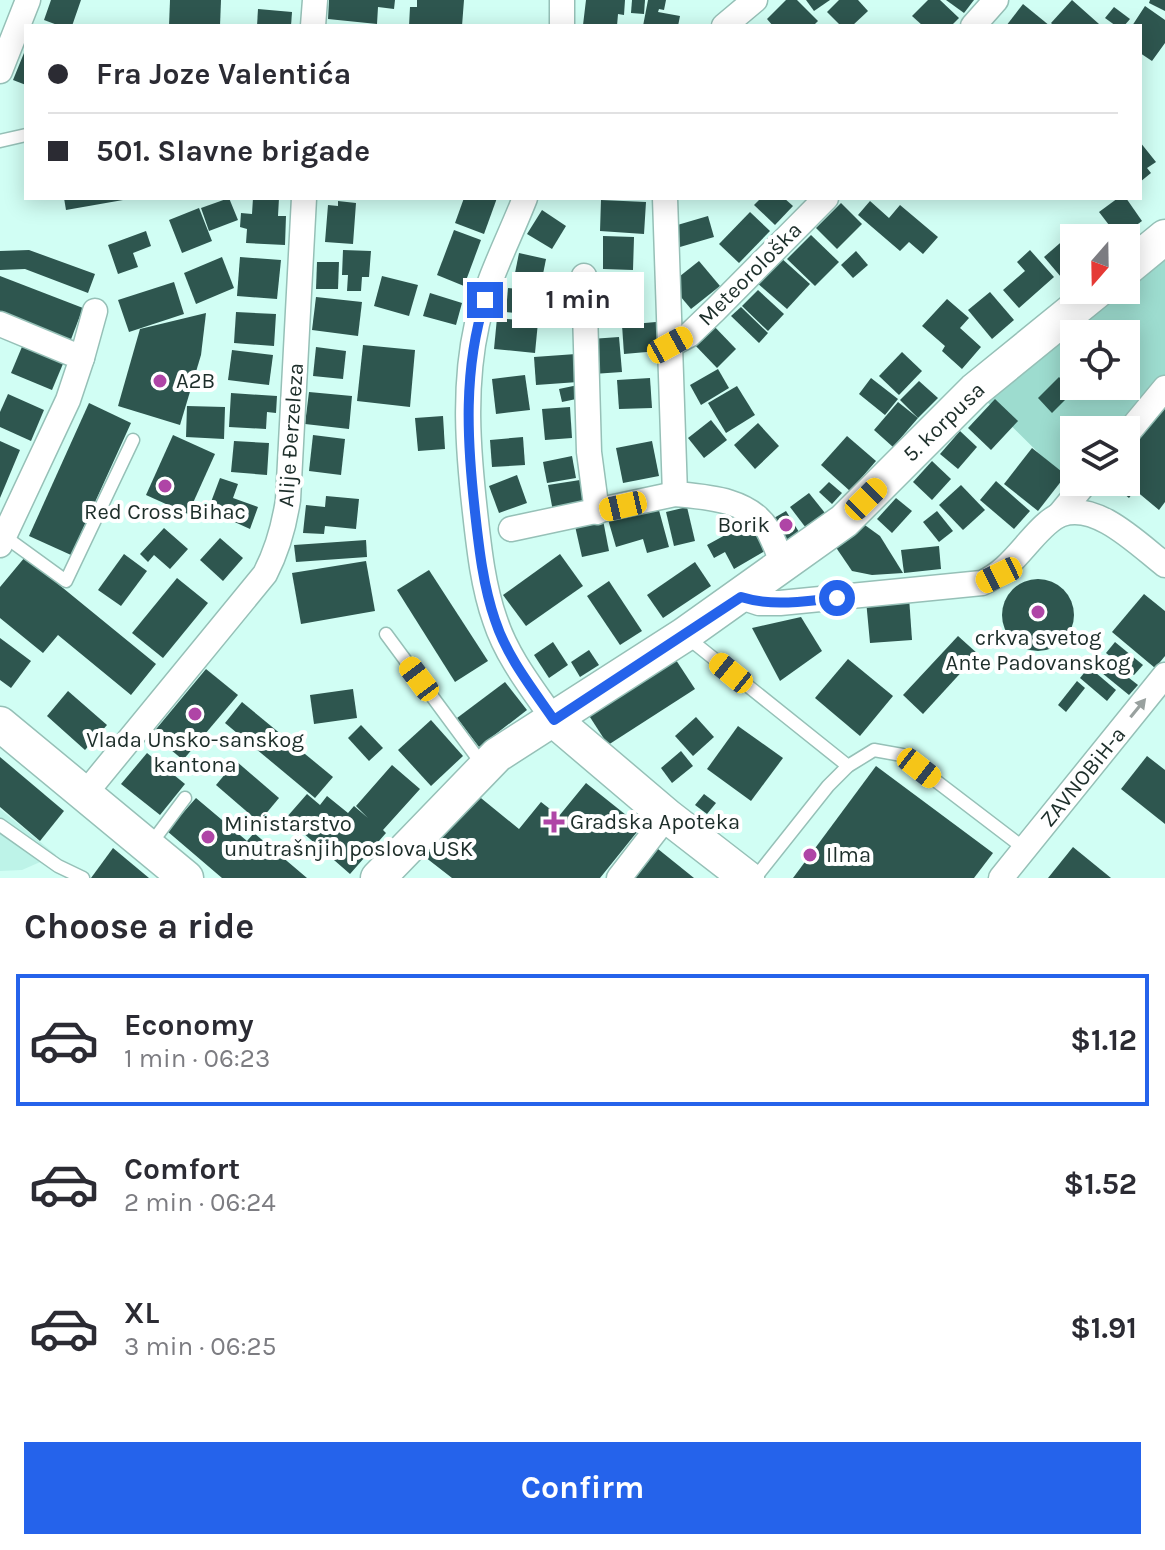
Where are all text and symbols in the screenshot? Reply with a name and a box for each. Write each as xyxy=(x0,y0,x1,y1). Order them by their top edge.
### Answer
text: Fra Joze Valentića xyxy=(96,56,351,92)
text: 501. Slavne brigade xyxy=(96,133,370,169)
street label: Meteorološka xyxy=(693,217,807,331)
north arrow xyxy=(1060,224,1140,304)
map controls xyxy=(1060,224,1140,496)
callout: 1 min xyxy=(513,272,645,328)
route end xyxy=(467,282,503,318)
text: 1 min xyxy=(545,284,611,315)
button: locate xyxy=(1060,320,1140,400)
car xyxy=(643,323,697,367)
street label: Alije Đerzeleza xyxy=(273,362,309,508)
place label: A2B xyxy=(176,368,215,394)
marker: A2B xyxy=(151,372,169,390)
street label: 5. korpusa xyxy=(898,377,990,467)
button: layers xyxy=(1060,416,1140,496)
car xyxy=(841,474,891,524)
marker: Red Cross Bihac xyxy=(156,477,174,495)
car xyxy=(597,489,649,523)
place label: Red Cross Bihac xyxy=(84,499,246,525)
place label: Borik xyxy=(717,512,770,538)
marker: Borik xyxy=(777,516,795,534)
car xyxy=(972,554,1026,596)
route start xyxy=(819,580,855,616)
marker: crkva svetog Ante Padovanskog xyxy=(1029,603,1047,621)
place label: crkva svetog Ante Padovanskog xyxy=(946,625,1131,676)
car xyxy=(705,649,757,697)
car xyxy=(395,653,443,705)
one-way arrow xyxy=(1129,699,1146,719)
marker: Vlada Unsko-sanskog kantona xyxy=(186,705,204,723)
street label: ZAVNOBiH-a xyxy=(1035,722,1131,832)
place label: Vlada Unsko-sanskog kantona xyxy=(86,727,304,778)
car xyxy=(893,744,945,792)
place label: Gradska Apoteka xyxy=(570,809,740,835)
place label: Ministarstvo unutrašnjih poslova USK xyxy=(224,811,473,862)
marker: Gradska Apoteka xyxy=(545,813,563,831)
marker: Ministarstvo unutrašnjih poslova USK xyxy=(199,828,217,846)
place label: Ilma xyxy=(826,842,871,868)
marker: Ilma xyxy=(801,846,819,864)
text: Choose a ride xyxy=(24,905,254,947)
icon: car xyxy=(28,1004,100,1076)
text: Economy xyxy=(124,1007,254,1043)
text: $1.12 xyxy=(1070,1022,1137,1058)
text: 1 min · 06:23 xyxy=(124,1043,270,1074)
icon: car xyxy=(28,1148,100,1220)
text: Comfort xyxy=(124,1151,240,1187)
text: $1.52 xyxy=(1064,1166,1137,1202)
text: 2 min · 06:24 xyxy=(124,1187,276,1218)
icon: car xyxy=(28,1292,100,1364)
text: XL xyxy=(124,1295,159,1331)
text: $1.91 xyxy=(1070,1310,1137,1346)
text: 3 min · 06:25 xyxy=(124,1331,276,1362)
button: Confirm xyxy=(24,1442,1141,1534)

